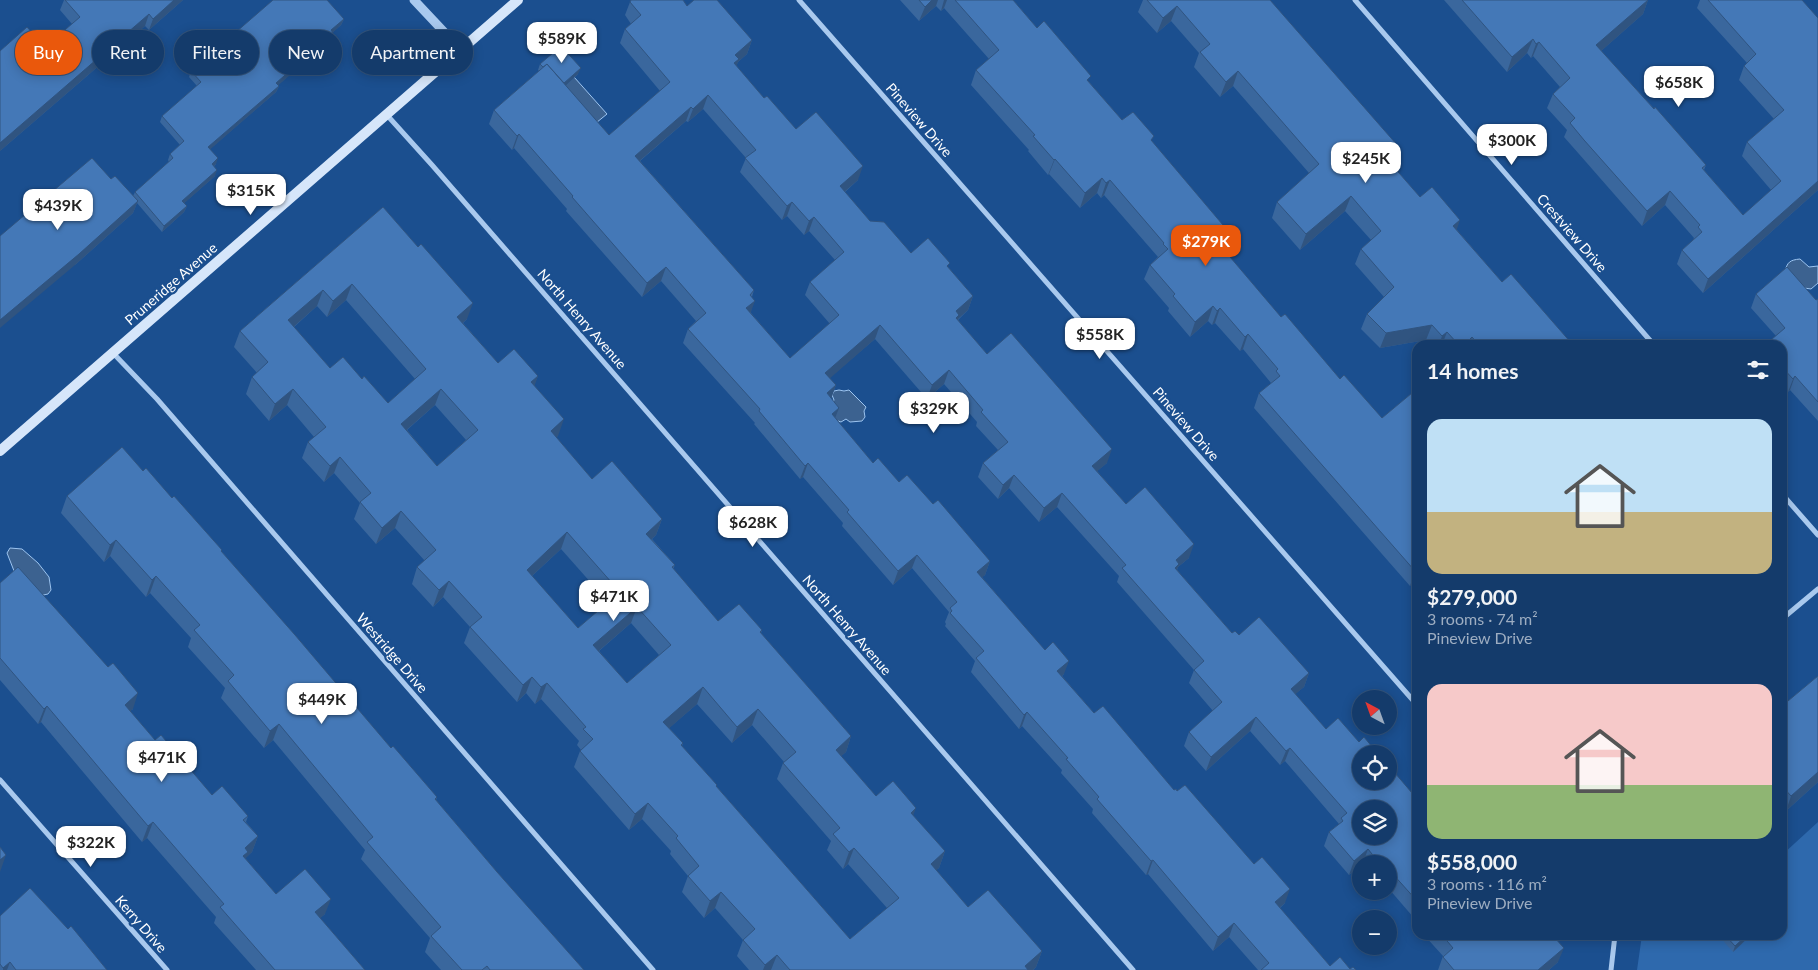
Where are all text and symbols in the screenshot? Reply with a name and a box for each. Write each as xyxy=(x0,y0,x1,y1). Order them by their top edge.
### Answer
pin: $589K xyxy=(527,22,597,64)
text: $589K xyxy=(538,28,586,47)
chip: Buy xyxy=(15,30,82,75)
chip: Rent xyxy=(92,30,164,75)
chip: Filters xyxy=(174,30,259,75)
chip: New xyxy=(269,30,342,75)
chip: Apartment xyxy=(352,30,473,75)
pin: $658K xyxy=(1644,66,1714,108)
text: $658K xyxy=(1655,72,1703,91)
street label: Pineview Drive xyxy=(883,79,956,160)
pin: $300K xyxy=(1477,124,1547,166)
text: $300K xyxy=(1488,130,1536,149)
pin: $245K xyxy=(1331,142,1401,184)
text: $245K xyxy=(1342,148,1390,167)
pin: $315K xyxy=(216,174,286,216)
text: $315K xyxy=(227,180,275,199)
pin: $439K xyxy=(23,188,93,231)
street label: Crestview Drive xyxy=(1534,190,1611,275)
text: $439K xyxy=(34,195,82,214)
pin: $279K xyxy=(1171,224,1241,267)
text: $279K xyxy=(1182,231,1230,250)
street label: Pruneridge Avenue xyxy=(121,239,220,328)
street label: North Henry Avenue xyxy=(534,265,630,372)
pin: $558K xyxy=(1065,318,1135,360)
text: $558K xyxy=(1076,324,1124,343)
icon: filters xyxy=(1744,356,1772,384)
text: 14 homes xyxy=(1427,358,1518,383)
street label: Pineview Drive xyxy=(1150,383,1223,464)
pin: $329K xyxy=(899,392,969,434)
text: $329K xyxy=(910,398,958,417)
icon: home xyxy=(1555,451,1645,541)
pin: $628K xyxy=(718,506,788,548)
text: $628K xyxy=(729,512,777,531)
street label: North Henry Avenue xyxy=(799,571,895,678)
pin: $471K xyxy=(579,580,649,622)
text: $279,000 xyxy=(1427,584,1517,609)
text: $471K xyxy=(590,586,638,605)
street label: Westridge Drive xyxy=(353,609,432,696)
text: 3 rooms · 74 m² xyxy=(1427,609,1538,628)
text: Pineview Drive xyxy=(1427,628,1533,647)
pin: $449K xyxy=(287,682,357,725)
text: $449K xyxy=(298,689,346,708)
north arrow xyxy=(1352,690,1398,735)
map controls xyxy=(1352,690,1397,955)
icon: home xyxy=(1555,716,1645,806)
pin: $471K xyxy=(127,740,197,783)
button: locate xyxy=(1352,745,1397,790)
text: $471K xyxy=(138,747,186,766)
button: layers xyxy=(1352,800,1397,845)
pin: $322K xyxy=(56,826,126,868)
text: $322K xyxy=(67,832,115,851)
text: $558,000 xyxy=(1427,849,1517,874)
button: + xyxy=(1352,855,1397,900)
text: 3 rooms · 116 m² xyxy=(1427,874,1547,893)
street label: Kerry Drive xyxy=(112,892,171,956)
text: Pineview Drive xyxy=(1427,893,1533,912)
button: − xyxy=(1352,910,1397,955)

